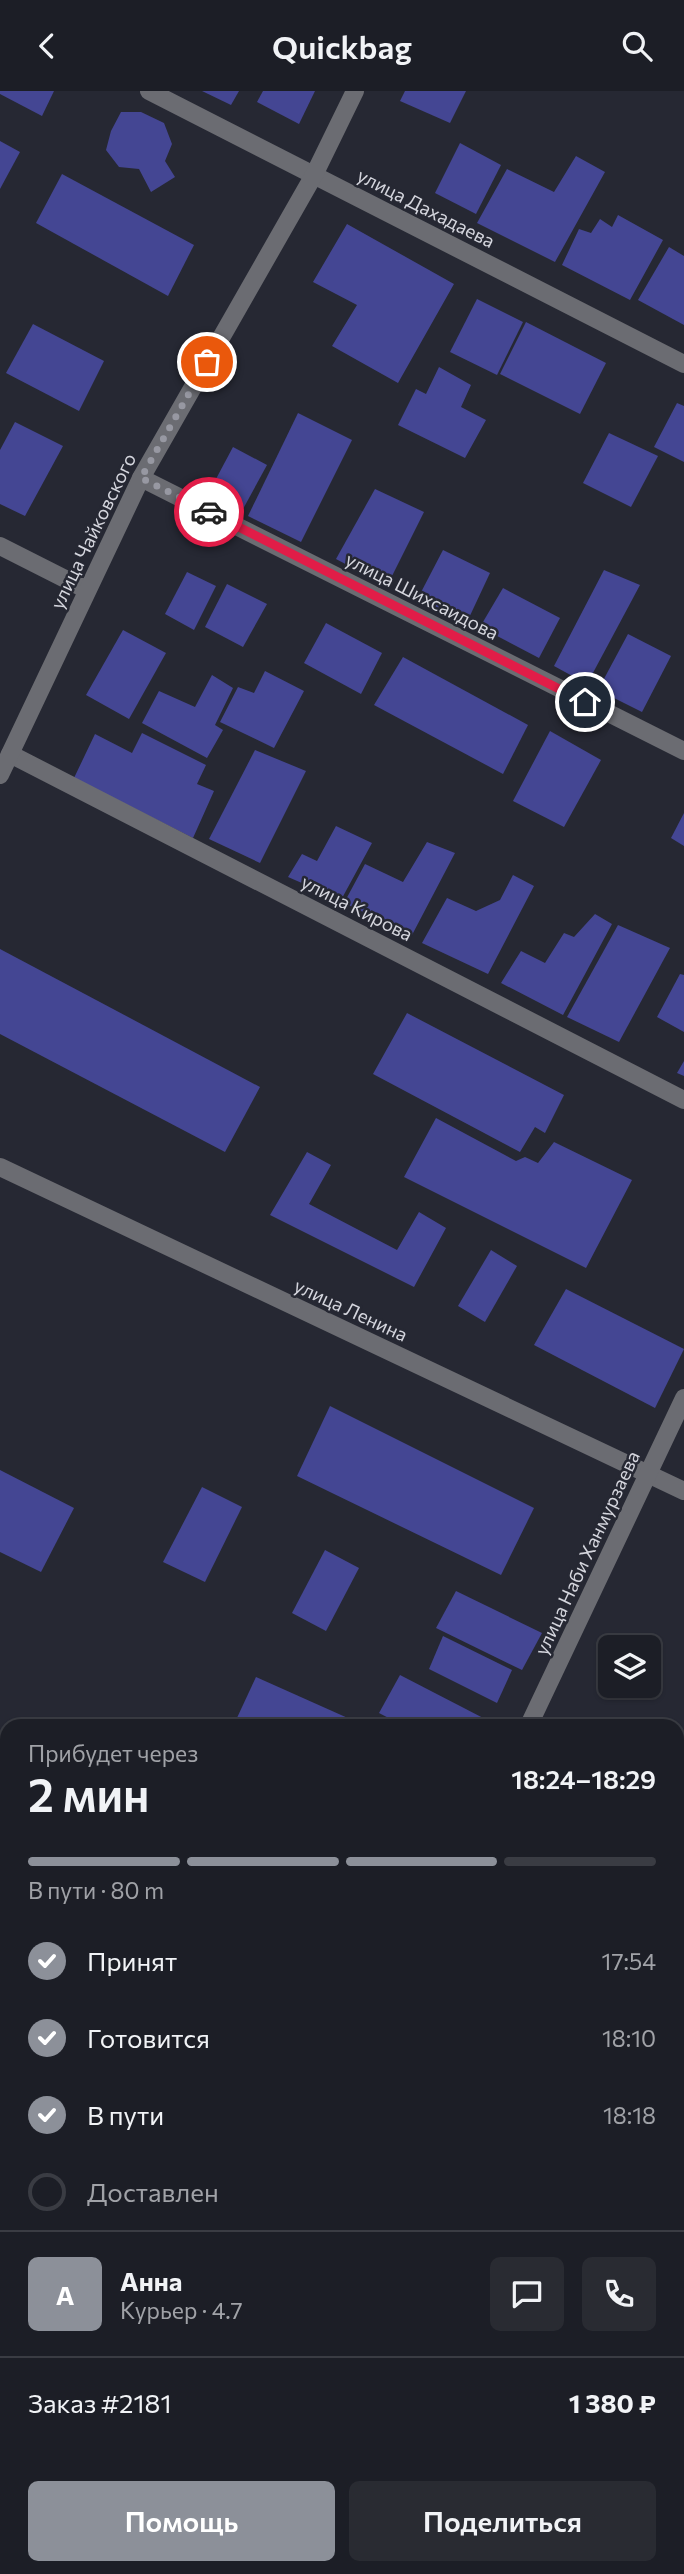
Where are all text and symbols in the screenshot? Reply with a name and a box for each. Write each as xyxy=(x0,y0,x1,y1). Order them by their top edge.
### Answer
text: Quickbag xyxy=(272,26,412,66)
icon: back xyxy=(28,27,66,65)
icon: search xyxy=(618,27,656,65)
street label: улица Дахадаева xyxy=(354,163,499,252)
pin xyxy=(177,332,237,392)
icon: bag xyxy=(188,343,226,381)
street label: улица Чайковского xyxy=(45,449,140,612)
courier xyxy=(174,477,244,547)
icon: car xyxy=(190,493,228,531)
street label: улица Шихсаидова xyxy=(342,547,503,644)
pin xyxy=(555,672,615,732)
icon: home xyxy=(566,683,604,721)
street label: улица Кирова xyxy=(298,870,417,945)
street label: улица Ленина xyxy=(291,1273,411,1346)
street label: улица Наби Ханмурзаева xyxy=(529,1447,644,1659)
map controls xyxy=(598,1635,661,1698)
button: layers xyxy=(598,1635,661,1698)
text: Прибудет через xyxy=(28,1739,198,1767)
text: 18:24–18:29 xyxy=(511,1763,656,1794)
text: 2 мин xyxy=(28,1765,150,1821)
text: В пути · 80 m xyxy=(28,1876,164,1904)
icon: check xyxy=(28,1942,66,1980)
text: Принят xyxy=(87,1945,177,1976)
text: 17:54 xyxy=(602,1947,656,1975)
icon: check xyxy=(28,2019,66,2057)
text: Готовится xyxy=(87,2022,210,2053)
text: 18:10 xyxy=(602,2024,656,2052)
icon: check xyxy=(28,2096,66,2134)
text: В пути xyxy=(87,2099,164,2130)
text: 18:18 xyxy=(603,2101,656,2129)
text: Доставлен xyxy=(87,2176,219,2207)
button: chat xyxy=(490,2257,564,2331)
button: phone xyxy=(582,2257,656,2331)
text: Анна xyxy=(120,2265,182,2296)
text: А xyxy=(56,2279,74,2310)
text: Курьер · 4.7 xyxy=(120,2296,243,2324)
text: Заказ #2181 xyxy=(28,2387,172,2418)
text: 1 380 ₽ xyxy=(569,2387,656,2418)
button: Помощь xyxy=(28,2481,335,2561)
button: Поделиться xyxy=(349,2481,656,2561)

